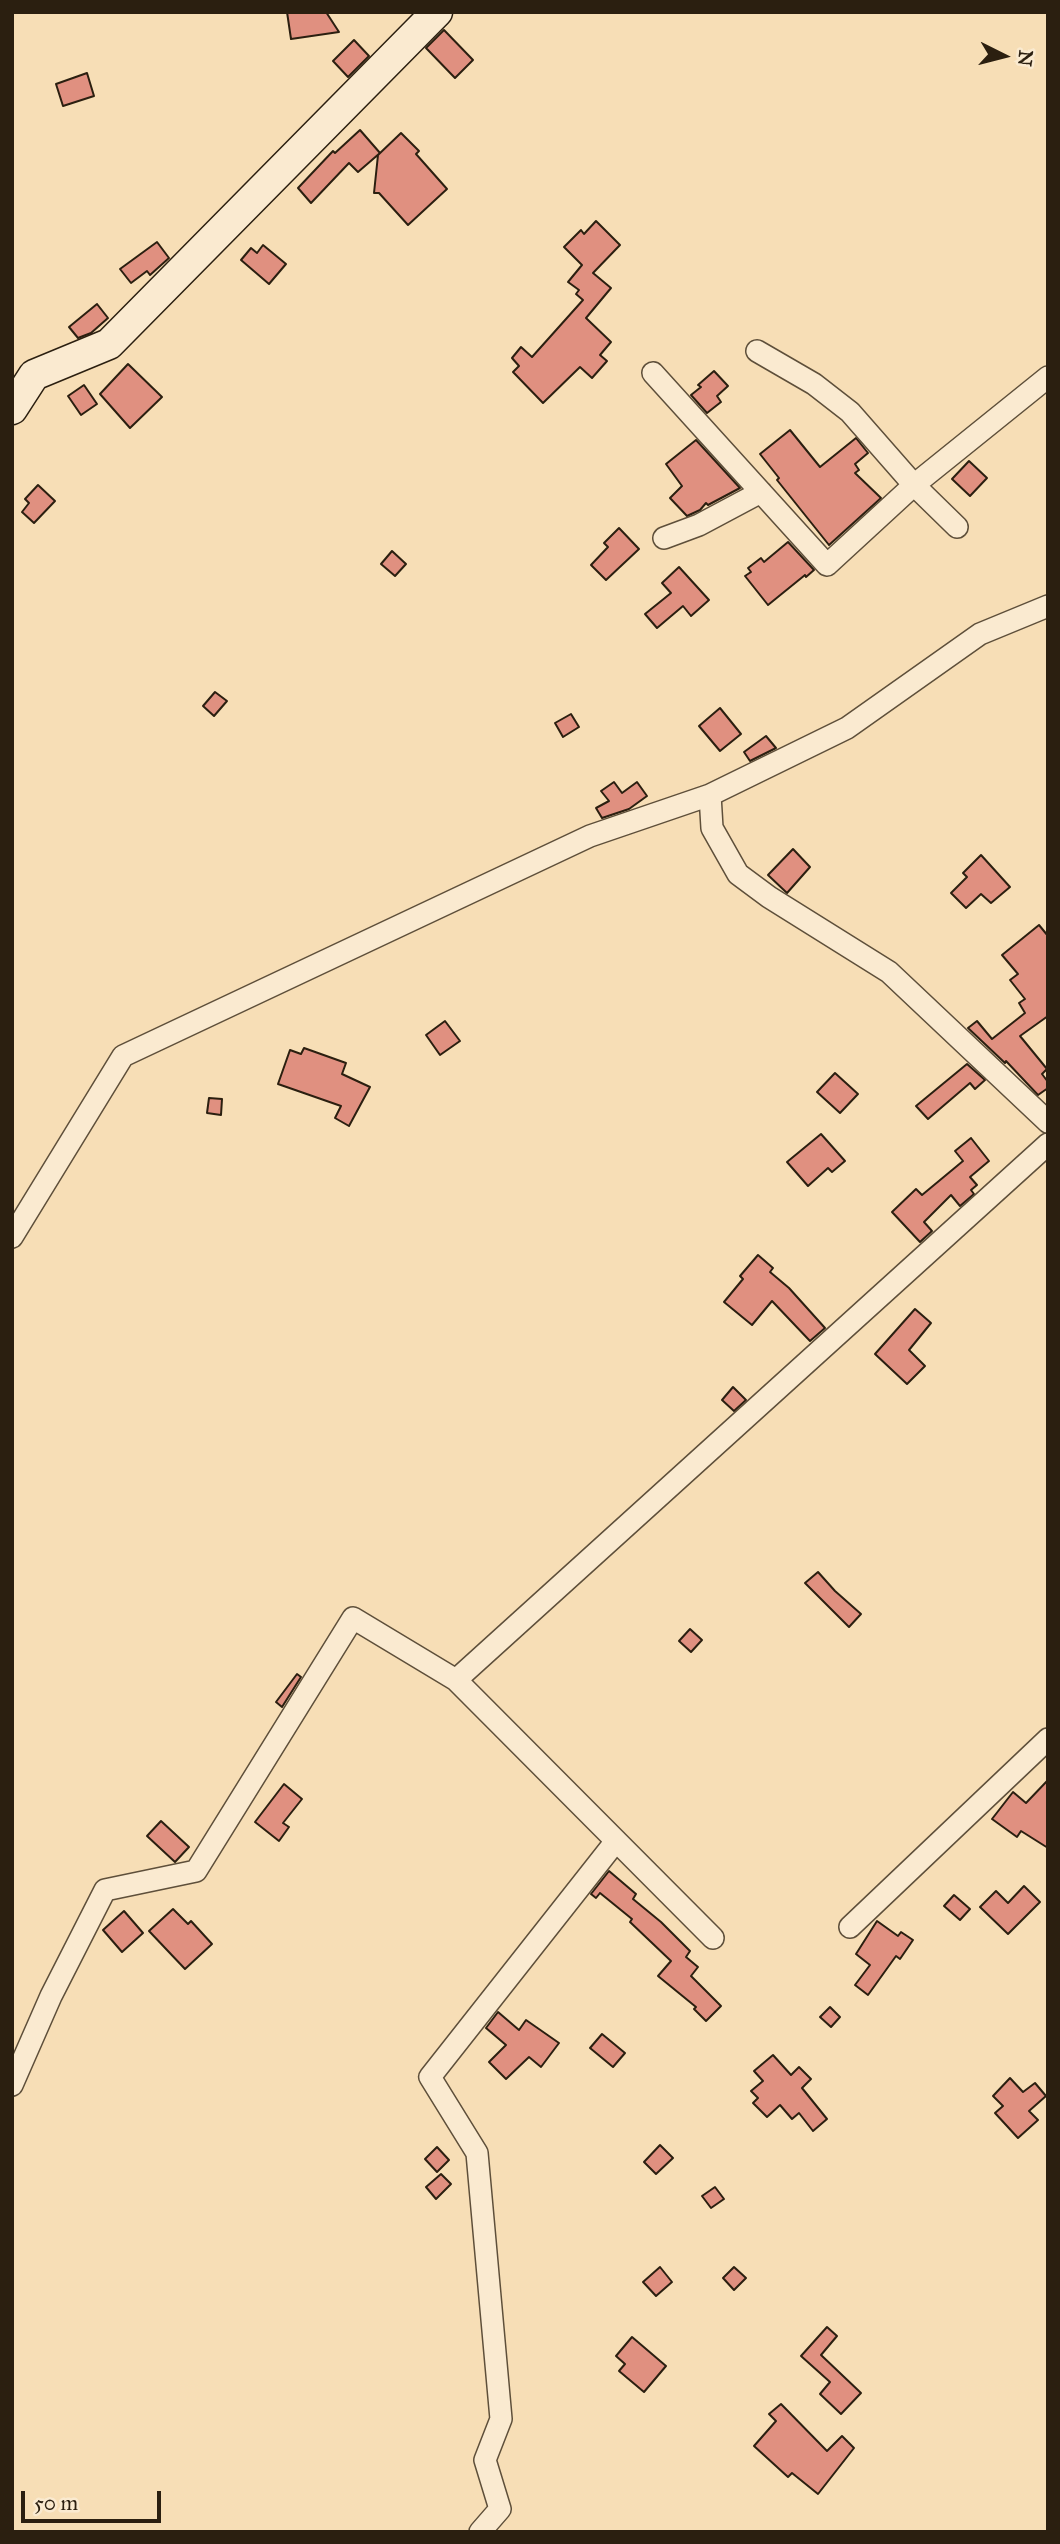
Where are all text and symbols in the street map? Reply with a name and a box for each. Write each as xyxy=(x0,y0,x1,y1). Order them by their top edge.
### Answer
north arrow xyxy=(969,21,1039,91)
text: N xyxy=(1013,49,1038,67)
scale bar xyxy=(24,2478,164,2522)
text: 50 m xyxy=(34,2490,78,2516)

